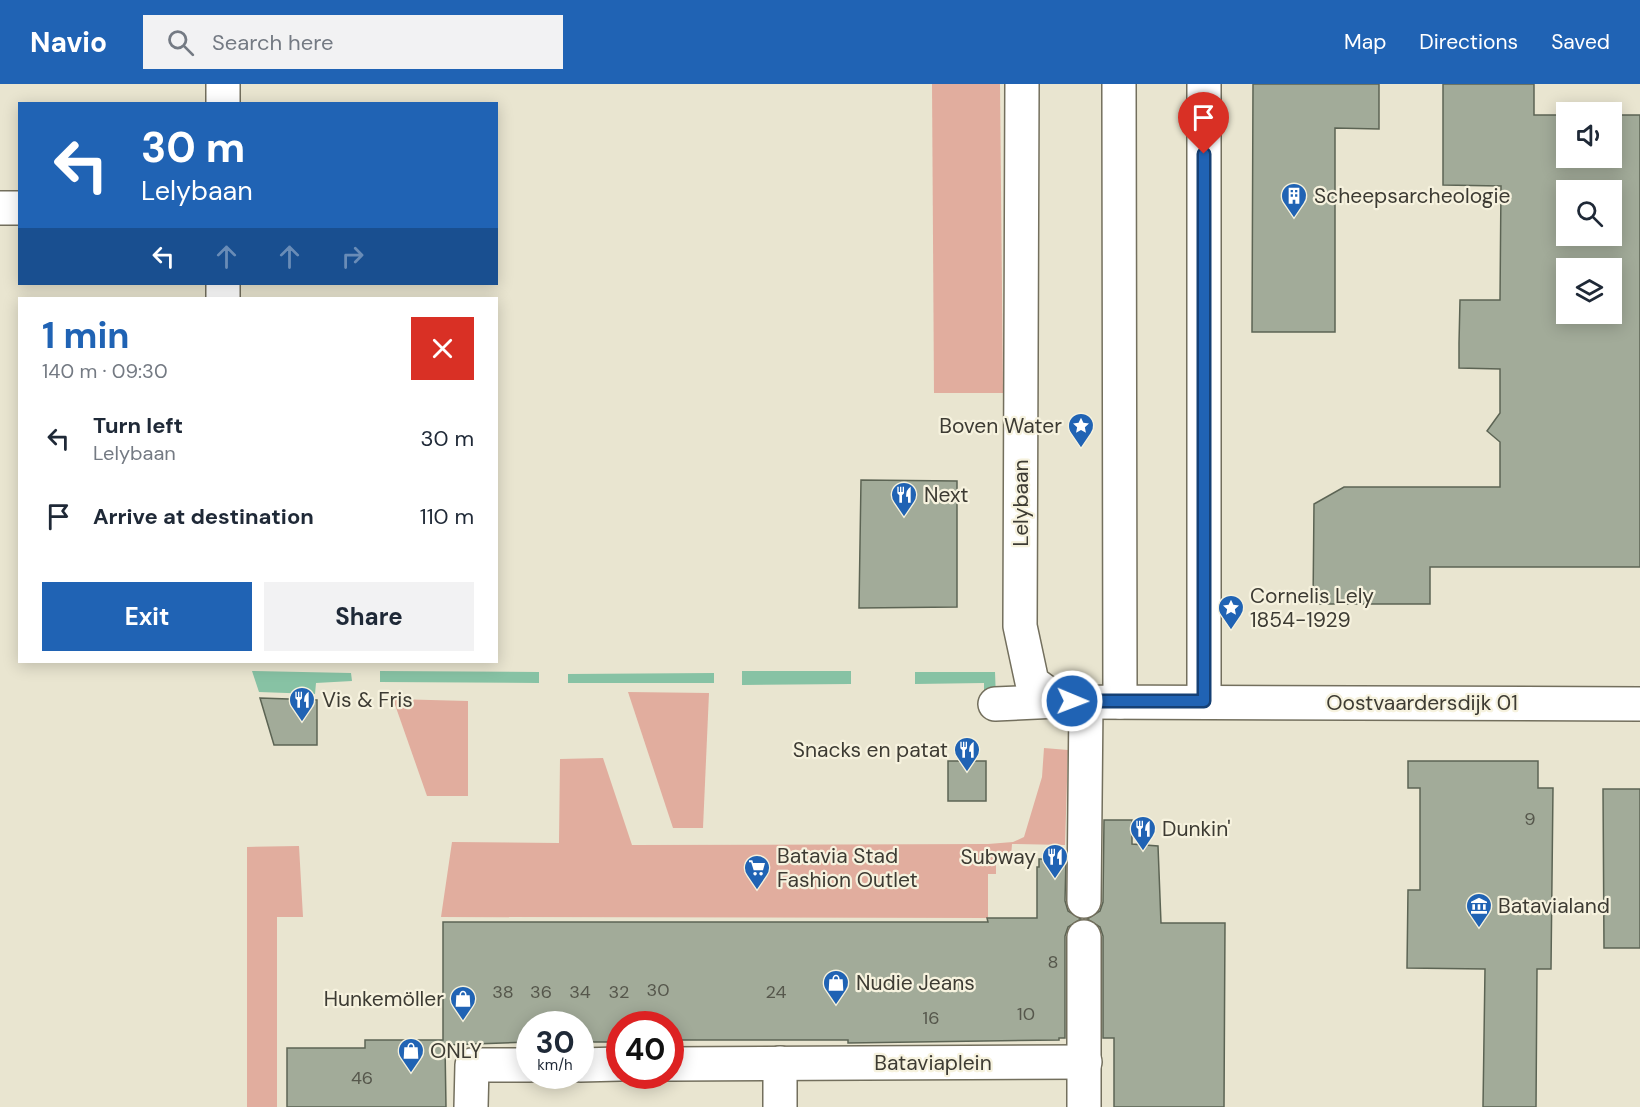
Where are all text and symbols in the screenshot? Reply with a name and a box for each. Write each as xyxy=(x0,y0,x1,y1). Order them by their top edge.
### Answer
search box xyxy=(143,15,563,69)
text: Navio xyxy=(30,24,107,61)
icon: search xyxy=(164,26,197,59)
text: Search here xyxy=(212,28,333,57)
text: Map xyxy=(1344,28,1386,56)
text: Directions xyxy=(1419,28,1518,56)
text: Saved xyxy=(1551,28,1610,56)
pin xyxy=(1178,92,1229,154)
icon: arrive xyxy=(1187,101,1220,134)
map controls xyxy=(1556,102,1622,324)
button: sound xyxy=(1556,102,1622,168)
text: 30 m xyxy=(141,120,245,175)
icon: left xyxy=(42,126,120,204)
text: Lelybaan xyxy=(141,173,253,208)
button: search xyxy=(1556,180,1622,246)
building icon: Scheepsarcheologie xyxy=(1279,181,1309,219)
place label: Scheepsarcheologie xyxy=(1314,182,1511,210)
icon: left xyxy=(147,240,180,273)
icon: ahead xyxy=(210,240,243,273)
icon: ahead xyxy=(273,240,306,273)
icon: right xyxy=(336,240,369,273)
button: layers xyxy=(1556,258,1622,324)
text: 1 min xyxy=(42,312,130,359)
button: close xyxy=(411,317,474,380)
text: 140 m · 09:30 xyxy=(42,358,168,384)
text: Turn left xyxy=(93,411,183,440)
place icon: Boven Water xyxy=(1066,411,1096,449)
place label: Boven Water xyxy=(939,412,1062,440)
icon: left xyxy=(42,422,75,455)
text: 30 m xyxy=(420,424,474,453)
text: Lelybaan xyxy=(93,440,176,466)
street label: Lelybaan xyxy=(1007,460,1035,546)
restaurant icon: Next xyxy=(889,480,919,518)
place label: Next xyxy=(924,481,969,509)
icon: arrive xyxy=(42,500,75,533)
text: Arrive at destination xyxy=(93,502,314,531)
text: 110 m xyxy=(420,502,474,531)
button: Exit xyxy=(42,582,252,651)
button: Share xyxy=(264,582,474,651)
place label: Cornelis Lely 1854-1929 xyxy=(1250,582,1374,634)
place icon: Cornelis Lely 1854-1929 xyxy=(1216,593,1246,631)
position arrow xyxy=(1040,669,1104,733)
restaurant icon: Vis & Fris xyxy=(287,685,317,723)
place label: Vis & Fris xyxy=(322,686,413,714)
street label: Oostvaardersdijk 01 xyxy=(1326,689,1518,717)
restaurant icon: Snacks en patat xyxy=(952,735,982,773)
place label: Snacks en patat xyxy=(793,736,948,764)
house number: 9 xyxy=(1524,807,1536,831)
restaurant icon: Dunkin' xyxy=(1128,814,1158,852)
place label: Dunkin' xyxy=(1162,815,1231,843)
place label: Batavia Stad Fashion Outlet xyxy=(777,842,918,894)
restaurant icon: Subway xyxy=(1040,842,1070,880)
place label: Subway xyxy=(961,843,1036,871)
supermarket icon: Batavia Stad Fashion Outlet xyxy=(742,853,772,891)
museum icon: Batavialand xyxy=(1464,891,1494,929)
place label: Batavialand xyxy=(1498,892,1610,920)
house number: 8 xyxy=(1048,950,1058,974)
shop icon: Nudie Jeans xyxy=(821,968,851,1006)
place label: Nudie Jeans xyxy=(856,969,975,997)
house number: 30 xyxy=(647,978,669,1002)
house number: 38 xyxy=(492,980,514,1004)
house number: 36 xyxy=(530,980,552,1004)
house number: 34 xyxy=(569,980,591,1004)
house number: 32 xyxy=(608,980,630,1004)
house number: 24 xyxy=(766,980,787,1004)
shop icon: Hunkemöller xyxy=(448,984,478,1022)
place label: Hunkemöller xyxy=(324,985,444,1013)
house number: 10 xyxy=(1017,1002,1035,1026)
house number: 16 xyxy=(923,1006,939,1030)
speed limit sign: 40 xyxy=(606,1011,684,1089)
text: 30 xyxy=(535,1023,575,1062)
shop icon: ONLY xyxy=(396,1036,426,1074)
place label: ONLY xyxy=(430,1037,482,1065)
street label: Bataviaplein xyxy=(874,1049,992,1077)
text: km/h xyxy=(537,1055,573,1075)
house number: 46 xyxy=(351,1066,373,1090)

